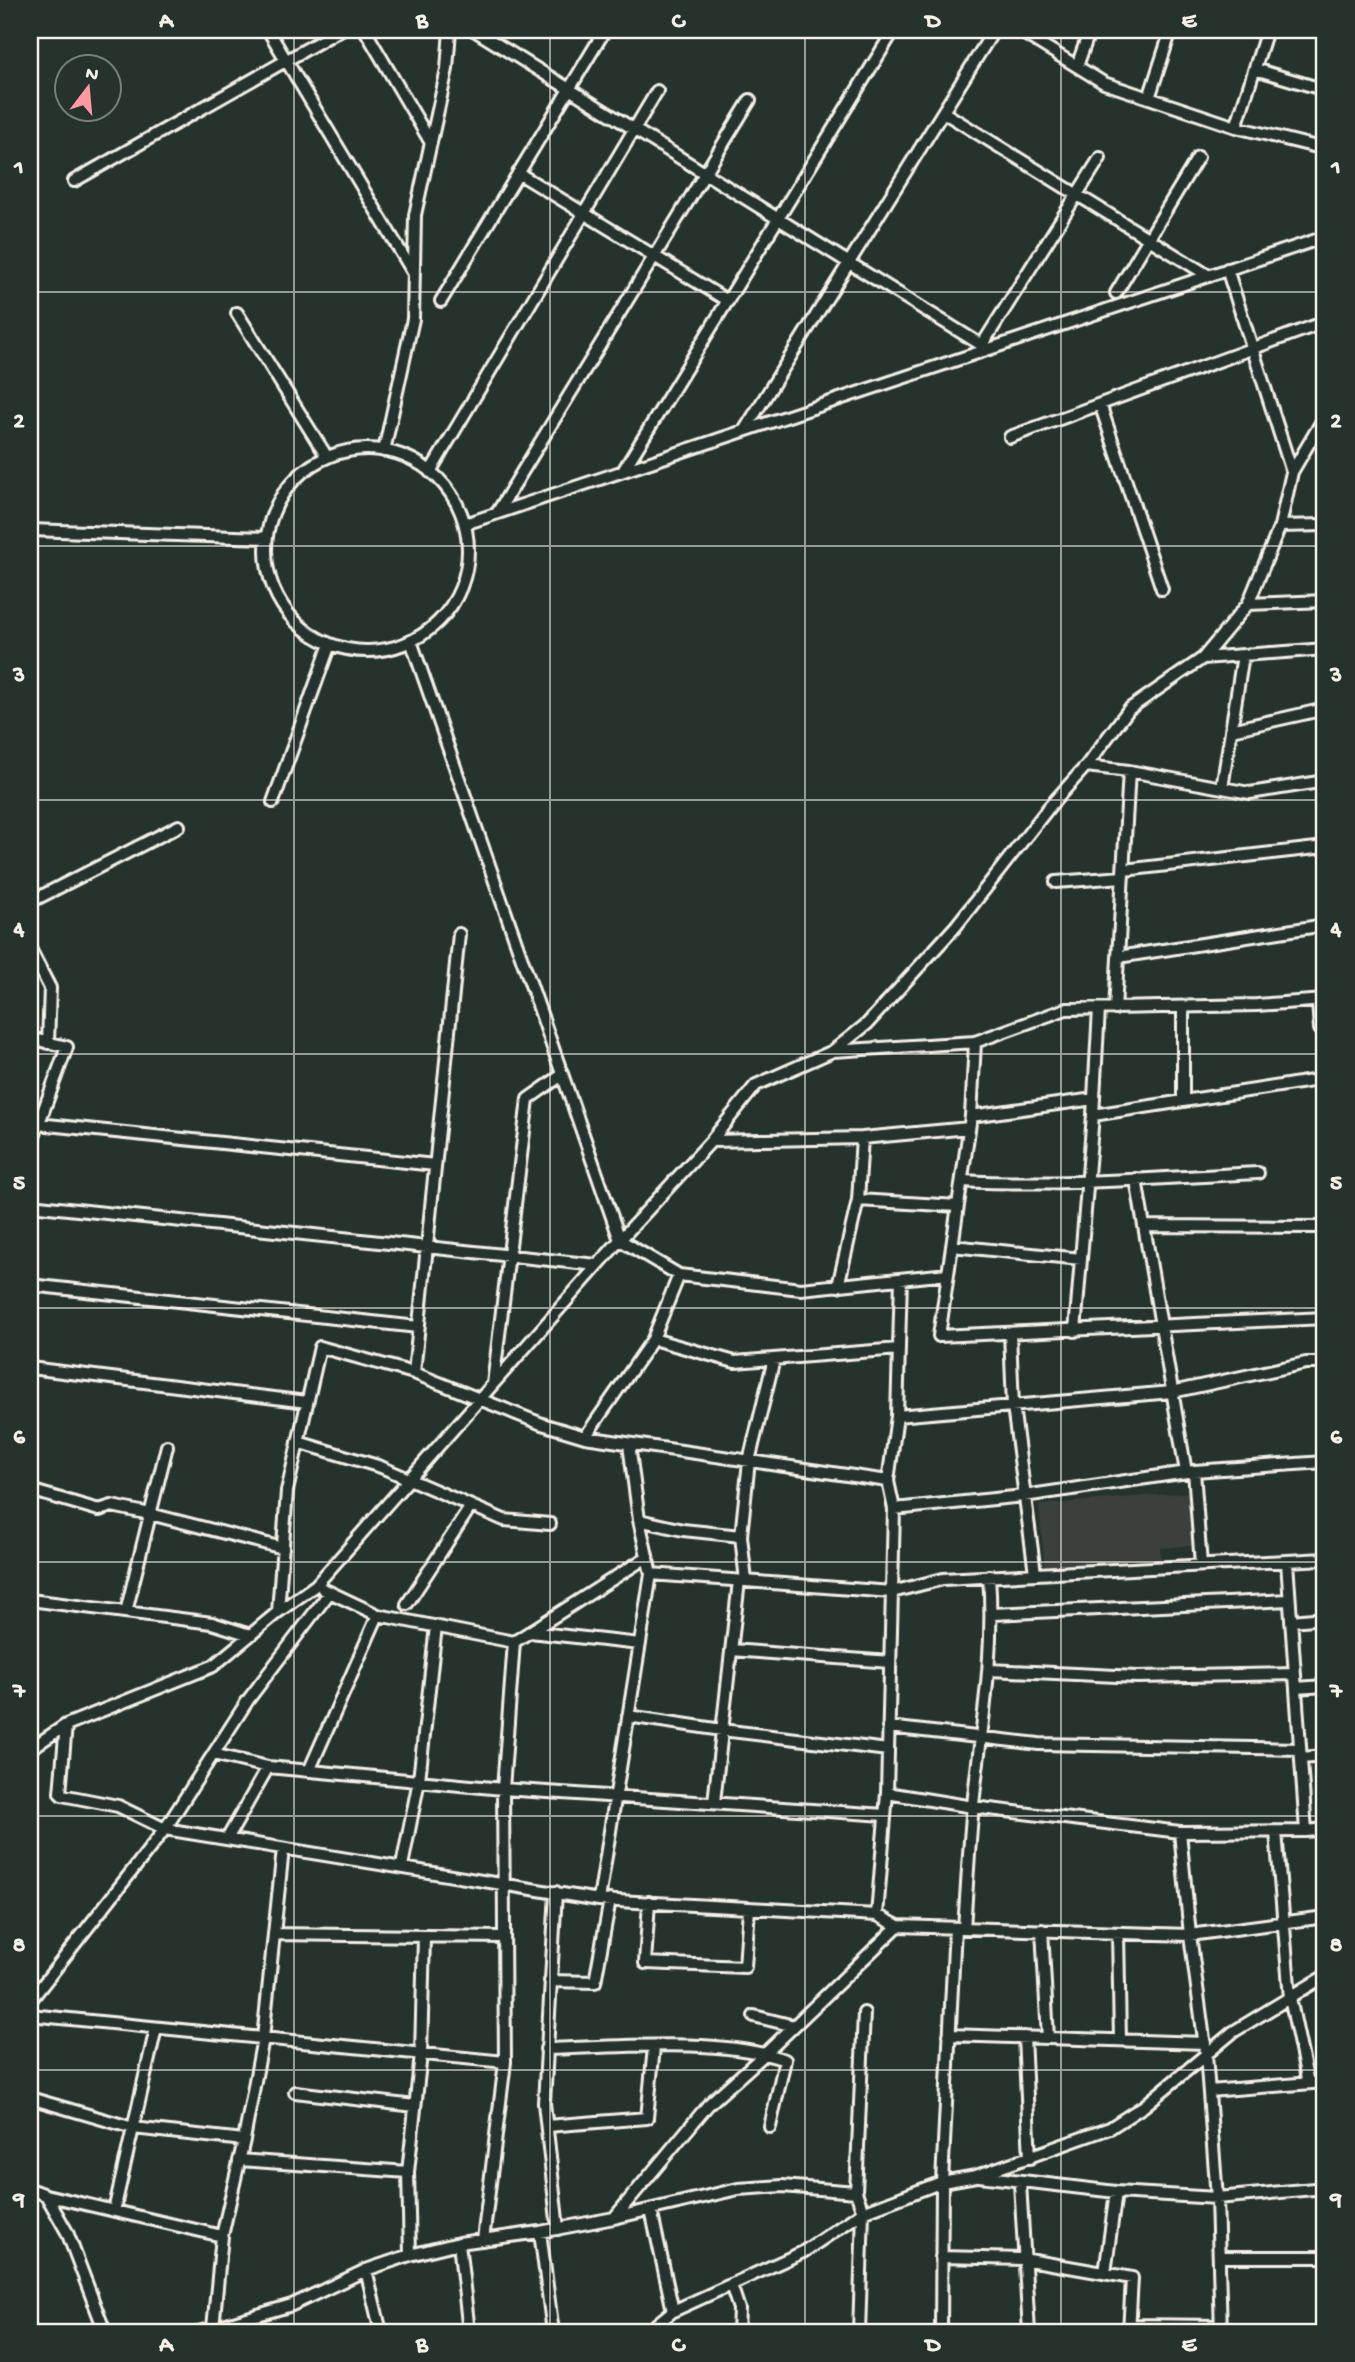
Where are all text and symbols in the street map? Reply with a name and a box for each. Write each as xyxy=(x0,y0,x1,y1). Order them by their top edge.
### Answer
text: A xyxy=(158,9,174,36)
text: B xyxy=(415,9,429,36)
text: C xyxy=(672,9,687,36)
text: D xyxy=(924,9,942,36)
text: E xyxy=(1182,9,1198,36)
north arrow xyxy=(52,52,122,122)
text: N xyxy=(83,62,101,88)
text: 1 xyxy=(13,155,24,182)
text: 1 xyxy=(1330,155,1341,182)
text: 2 xyxy=(13,409,25,436)
text: 2 xyxy=(1330,409,1342,436)
text: 3 xyxy=(12,663,25,690)
text: 3 xyxy=(1329,663,1342,690)
text: 4 xyxy=(13,917,25,944)
text: 4 xyxy=(1330,917,1342,944)
text: 5 xyxy=(13,1171,25,1198)
text: 5 xyxy=(1330,1171,1342,1198)
text: 6 xyxy=(13,1425,26,1452)
text: 6 xyxy=(1330,1425,1343,1452)
text: 7 xyxy=(12,1679,26,1706)
text: 7 xyxy=(1329,1679,1343,1706)
text: 8 xyxy=(13,1933,26,1960)
text: 8 xyxy=(1330,1933,1343,1960)
text: 9 xyxy=(12,2187,25,2214)
text: 9 xyxy=(1329,2187,1342,2214)
text: A xyxy=(158,2333,174,2360)
text: B xyxy=(415,2333,429,2360)
text: C xyxy=(672,2333,687,2360)
text: D xyxy=(924,2333,942,2360)
text: E xyxy=(1182,2333,1198,2360)

